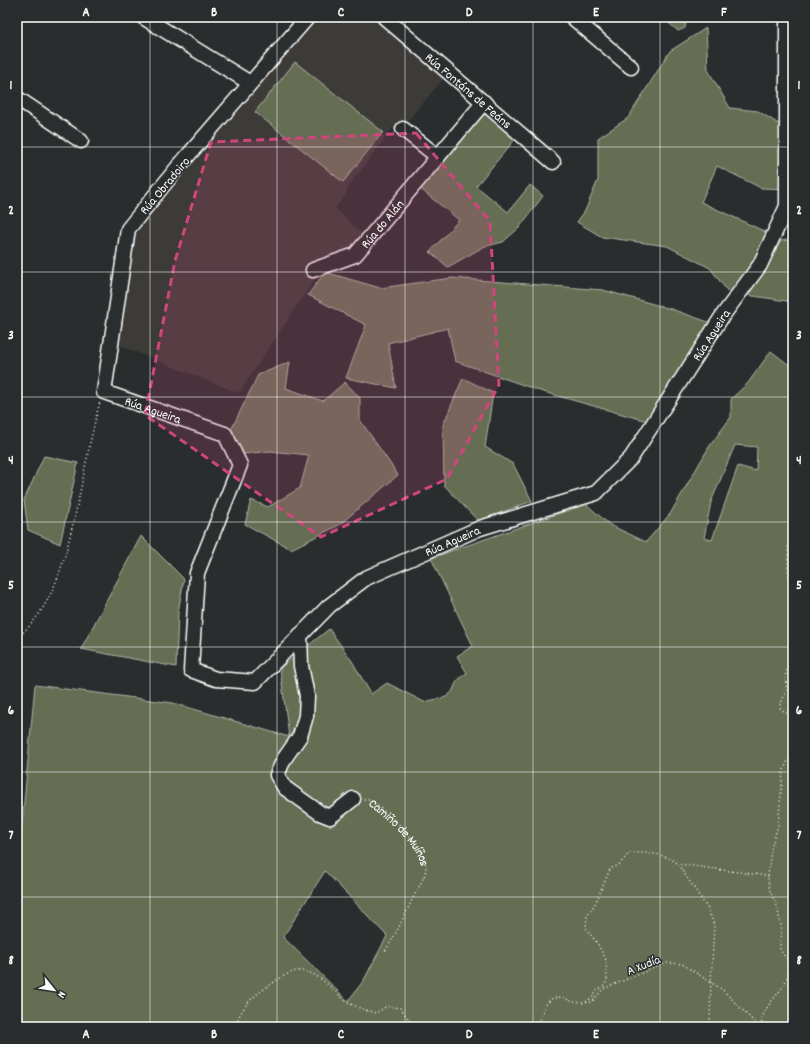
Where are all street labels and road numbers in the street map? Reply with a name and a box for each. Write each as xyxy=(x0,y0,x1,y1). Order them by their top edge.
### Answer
street label: Rúa Fontáns de Feáns xyxy=(420,49,515,134)
street label: Rúa Obradoiro xyxy=(136,154,196,219)
street label: Rúa do Alán xyxy=(357,196,410,254)
street label: Rúa Agueira xyxy=(689,305,737,366)
street label: Rúa Agueira xyxy=(122,393,184,430)
street label: Rúa Agueira xyxy=(422,522,485,563)
street label: Camiño de Muíños xyxy=(364,795,433,868)
street label: A Xudía xyxy=(624,951,664,982)

